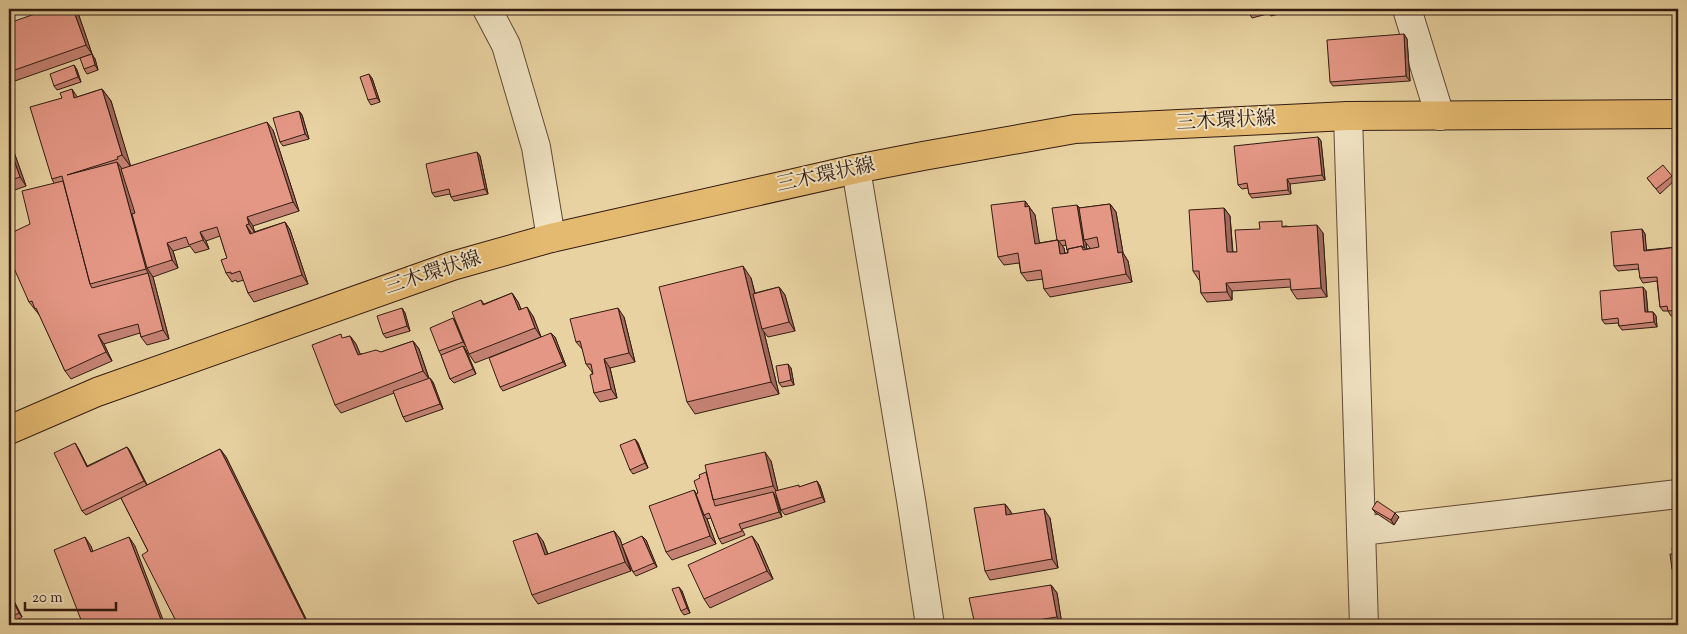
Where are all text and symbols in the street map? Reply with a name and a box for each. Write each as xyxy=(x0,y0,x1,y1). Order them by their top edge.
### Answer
street label: 三木環状線 xyxy=(1175,105,1277,139)
street label: 三木環状線 xyxy=(774,151,878,201)
street label: 三木環状線 xyxy=(381,245,485,303)
scale bar xyxy=(25,579,116,611)
text: 20 m xyxy=(32,588,63,609)

